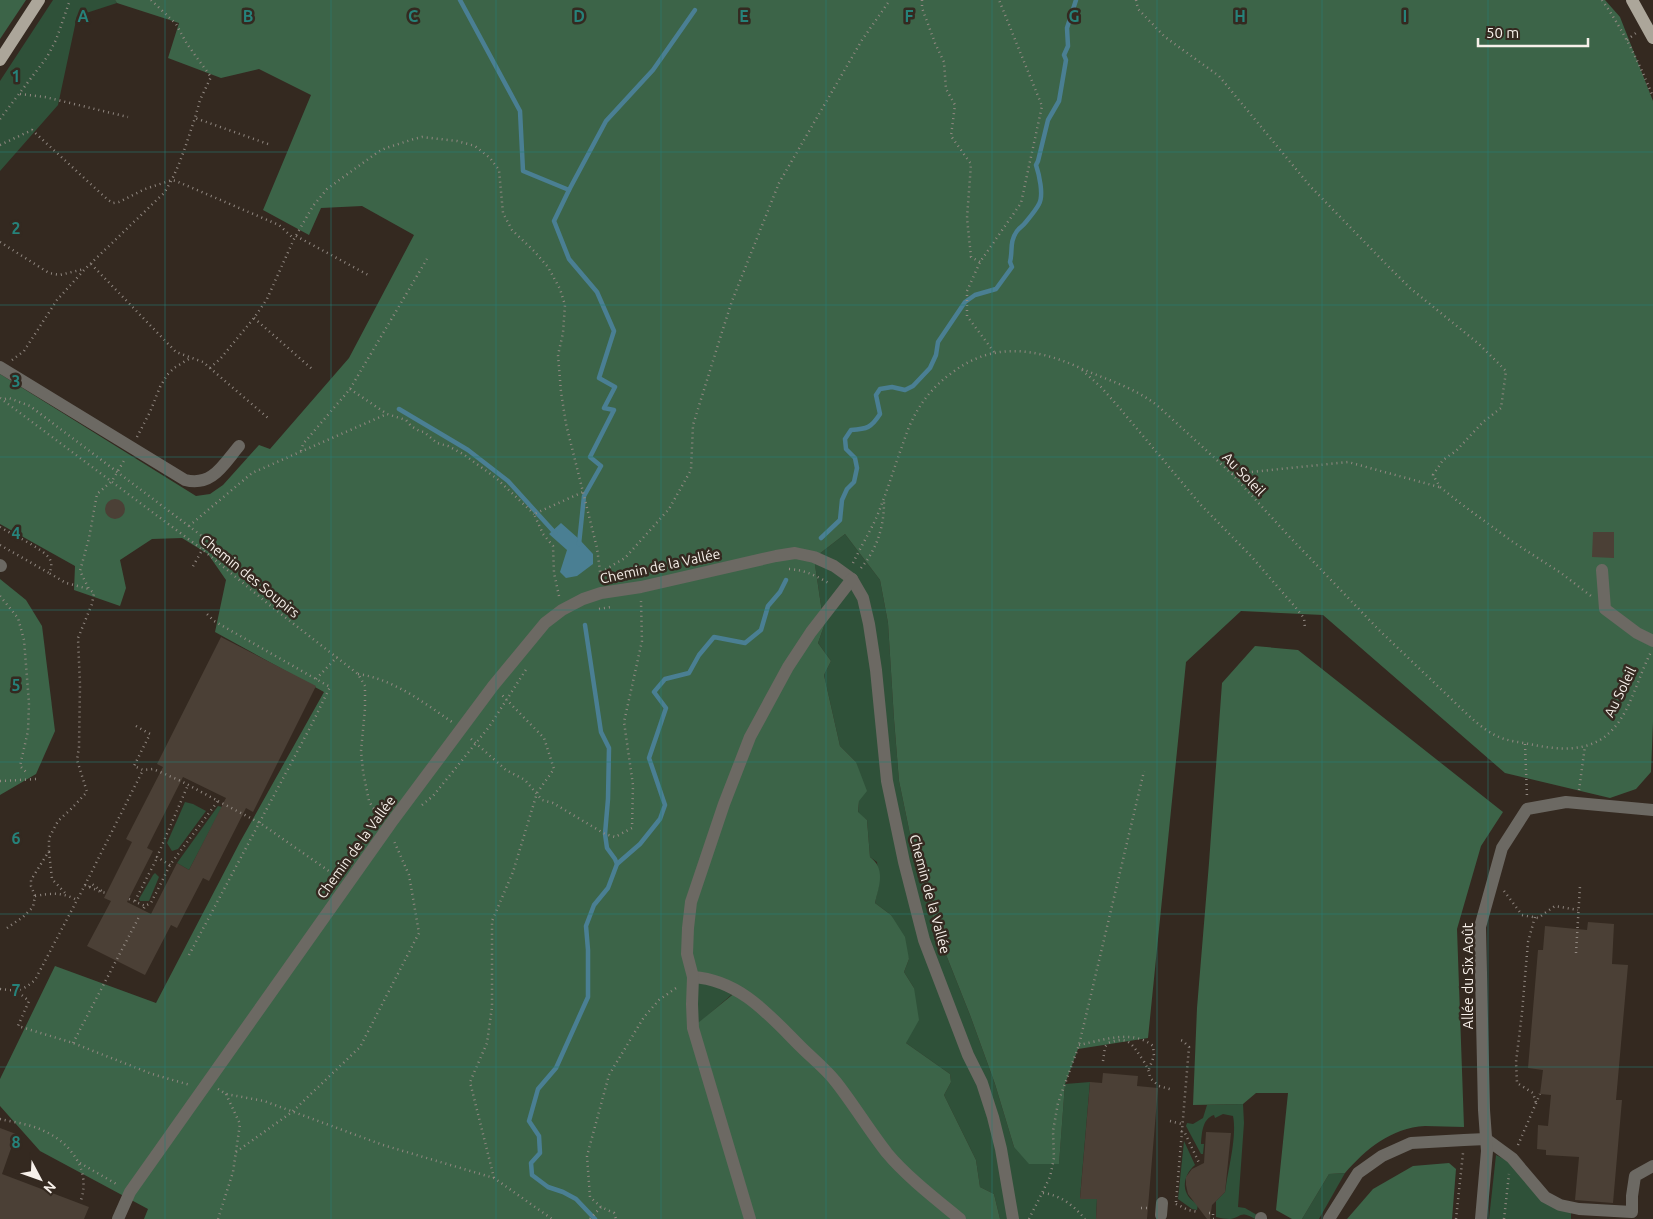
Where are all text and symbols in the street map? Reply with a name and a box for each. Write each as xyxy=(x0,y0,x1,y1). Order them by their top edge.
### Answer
text: A xyxy=(77,7,89,25)
text: B xyxy=(243,7,253,25)
text: C xyxy=(408,7,418,25)
text: D xyxy=(573,7,585,25)
text: E xyxy=(739,7,749,25)
text: F xyxy=(905,7,914,25)
text: G xyxy=(1068,7,1080,25)
text: H xyxy=(1234,7,1246,25)
text: I xyxy=(1403,7,1407,25)
scale bar xyxy=(1478,15,1588,47)
text: 50 m xyxy=(1486,24,1519,41)
text: 1 xyxy=(11,67,21,85)
text: 2 xyxy=(11,219,21,237)
text: 3 xyxy=(11,372,21,390)
street label: Au Soleil xyxy=(1219,449,1269,499)
text: 4 xyxy=(11,524,21,542)
street label: Chemin des Soupirs xyxy=(197,531,303,621)
street label: Chemin de la Vallée xyxy=(598,545,722,587)
street label: Au Soleil xyxy=(1601,664,1639,720)
text: 5 xyxy=(11,676,21,694)
street label: Chemin de la Vallée xyxy=(313,793,399,901)
text: 6 xyxy=(11,829,21,847)
street label: Chemin de la Vallée xyxy=(906,833,954,955)
street label: Allée du Six Août xyxy=(1460,922,1476,1029)
text: 7 xyxy=(11,981,21,999)
text: 8 xyxy=(11,1133,21,1151)
north arrow xyxy=(15,1154,65,1204)
text: N xyxy=(40,1178,59,1197)

